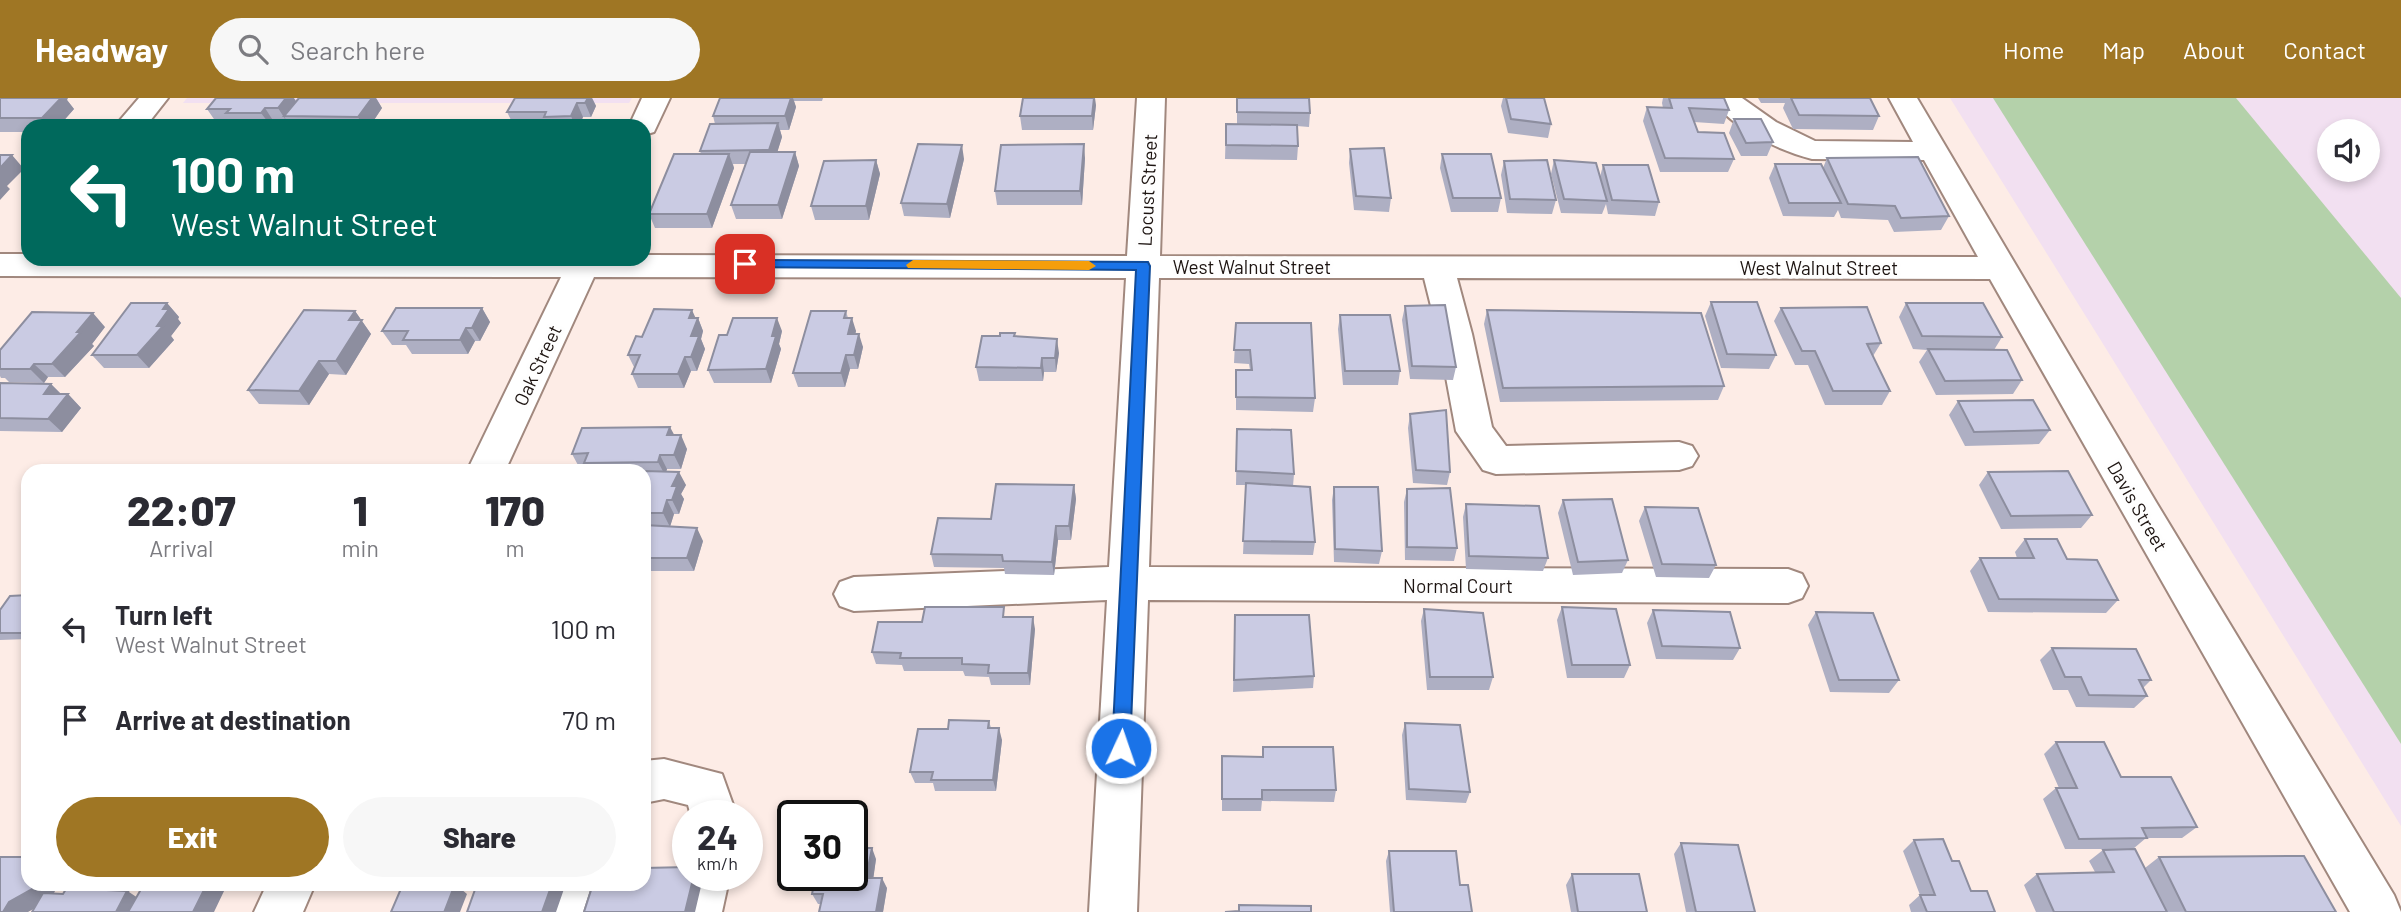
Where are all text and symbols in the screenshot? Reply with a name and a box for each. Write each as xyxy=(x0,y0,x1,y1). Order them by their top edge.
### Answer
search box xyxy=(210,18,700,81)
text: Headway xyxy=(35,29,168,69)
icon: search xyxy=(234,30,272,68)
text: Search here xyxy=(290,34,425,65)
text: Home xyxy=(2003,35,2064,64)
text: Map xyxy=(2102,35,2145,64)
text: About xyxy=(2183,35,2245,64)
text: Contact xyxy=(2283,35,2366,64)
map controls xyxy=(2317,119,2380,182)
button: sound xyxy=(2317,119,2380,182)
street label: Locust Street xyxy=(1133,133,1161,247)
text: 100 m xyxy=(171,144,295,203)
icon: left xyxy=(56,147,147,238)
text: West Walnut Street xyxy=(171,204,438,242)
pin xyxy=(715,234,775,294)
icon: arrive xyxy=(726,245,764,283)
street label: West Walnut Street xyxy=(1173,255,1331,278)
street label: West Walnut Street xyxy=(1740,256,1898,279)
street label: Oak Street xyxy=(508,321,566,409)
street label: Davis Street xyxy=(2103,457,2173,555)
text: 22:07 xyxy=(127,484,236,534)
text: 1 xyxy=(353,484,368,534)
text: 170 xyxy=(485,484,545,534)
text: Arrival xyxy=(149,534,213,562)
text: min xyxy=(342,534,379,562)
text: m xyxy=(505,534,524,562)
street label: Normal Court xyxy=(1403,574,1513,597)
text: Turn left xyxy=(115,599,213,630)
icon: left xyxy=(56,610,94,648)
text: 100 m xyxy=(551,613,616,644)
text: West Walnut Street xyxy=(115,630,307,658)
icon: arrive xyxy=(56,701,94,739)
text: Arrive at destination xyxy=(115,704,351,735)
text: 70 m xyxy=(562,704,616,735)
position arrow xyxy=(1084,711,1158,785)
button: Exit xyxy=(56,797,329,877)
button: Share xyxy=(343,797,616,877)
speed limit sign: 30 xyxy=(777,800,868,891)
text: 24 xyxy=(697,815,738,857)
text: km/h xyxy=(697,852,738,874)

